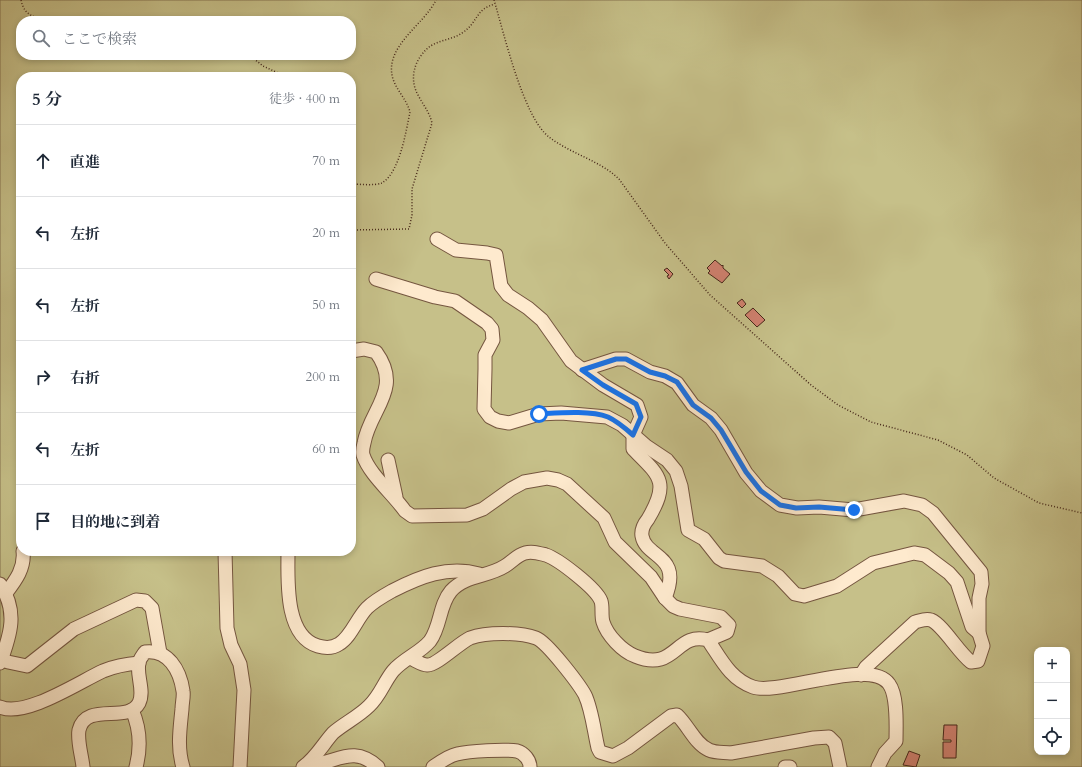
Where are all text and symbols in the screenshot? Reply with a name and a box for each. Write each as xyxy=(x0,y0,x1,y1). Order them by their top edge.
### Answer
search box xyxy=(16,16,356,60)
icon: search xyxy=(30,27,52,49)
text: ここで検索 xyxy=(62,29,137,49)
text: 5 分 xyxy=(32,88,62,111)
text: 徒歩 · 400 m xyxy=(269,90,340,108)
icon: ahead xyxy=(32,150,54,172)
text: 直進 xyxy=(70,152,100,172)
text: 70 m xyxy=(312,152,340,170)
icon: left xyxy=(32,222,54,244)
text: 左折 xyxy=(70,224,100,244)
text: 20 m xyxy=(312,224,340,242)
icon: left xyxy=(32,294,54,316)
text: 左折 xyxy=(70,296,100,316)
text: 50 m xyxy=(312,296,340,314)
icon: right xyxy=(32,366,54,388)
text: 右折 xyxy=(70,368,100,388)
text: 200 m xyxy=(306,368,340,386)
route start xyxy=(530,405,548,423)
icon: left xyxy=(32,438,54,460)
text: 左折 xyxy=(70,440,100,460)
text: 60 m xyxy=(312,440,340,458)
route end xyxy=(845,501,863,519)
icon: arrive xyxy=(32,510,54,532)
text: 目的地に到着 xyxy=(70,512,160,532)
map controls xyxy=(1034,647,1070,755)
button: + xyxy=(1034,647,1070,683)
button: − xyxy=(1034,683,1070,719)
button: locate xyxy=(1034,719,1070,755)

